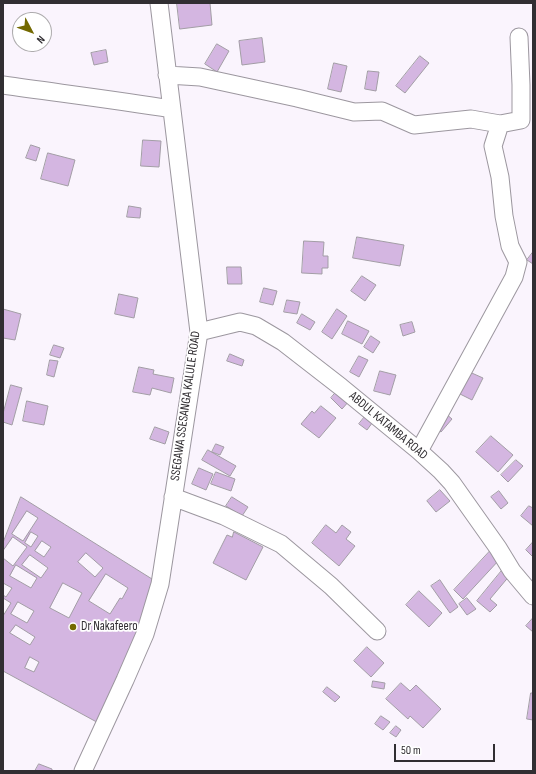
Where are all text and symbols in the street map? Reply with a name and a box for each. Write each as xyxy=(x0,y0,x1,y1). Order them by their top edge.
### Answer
north arrow xyxy=(12,12,52,52)
text: N xyxy=(34,33,48,46)
street label: SSEGAWA SSESANGA KALULE ROAD xyxy=(168,330,204,482)
street label: ABDUL KATAMBA ROAD xyxy=(346,389,430,463)
place label: Dr Nakafeero xyxy=(81,619,138,635)
marker: Dr Nakafeero xyxy=(68,622,78,632)
scale bar xyxy=(396,736,497,762)
text: 50 m xyxy=(401,743,421,758)

